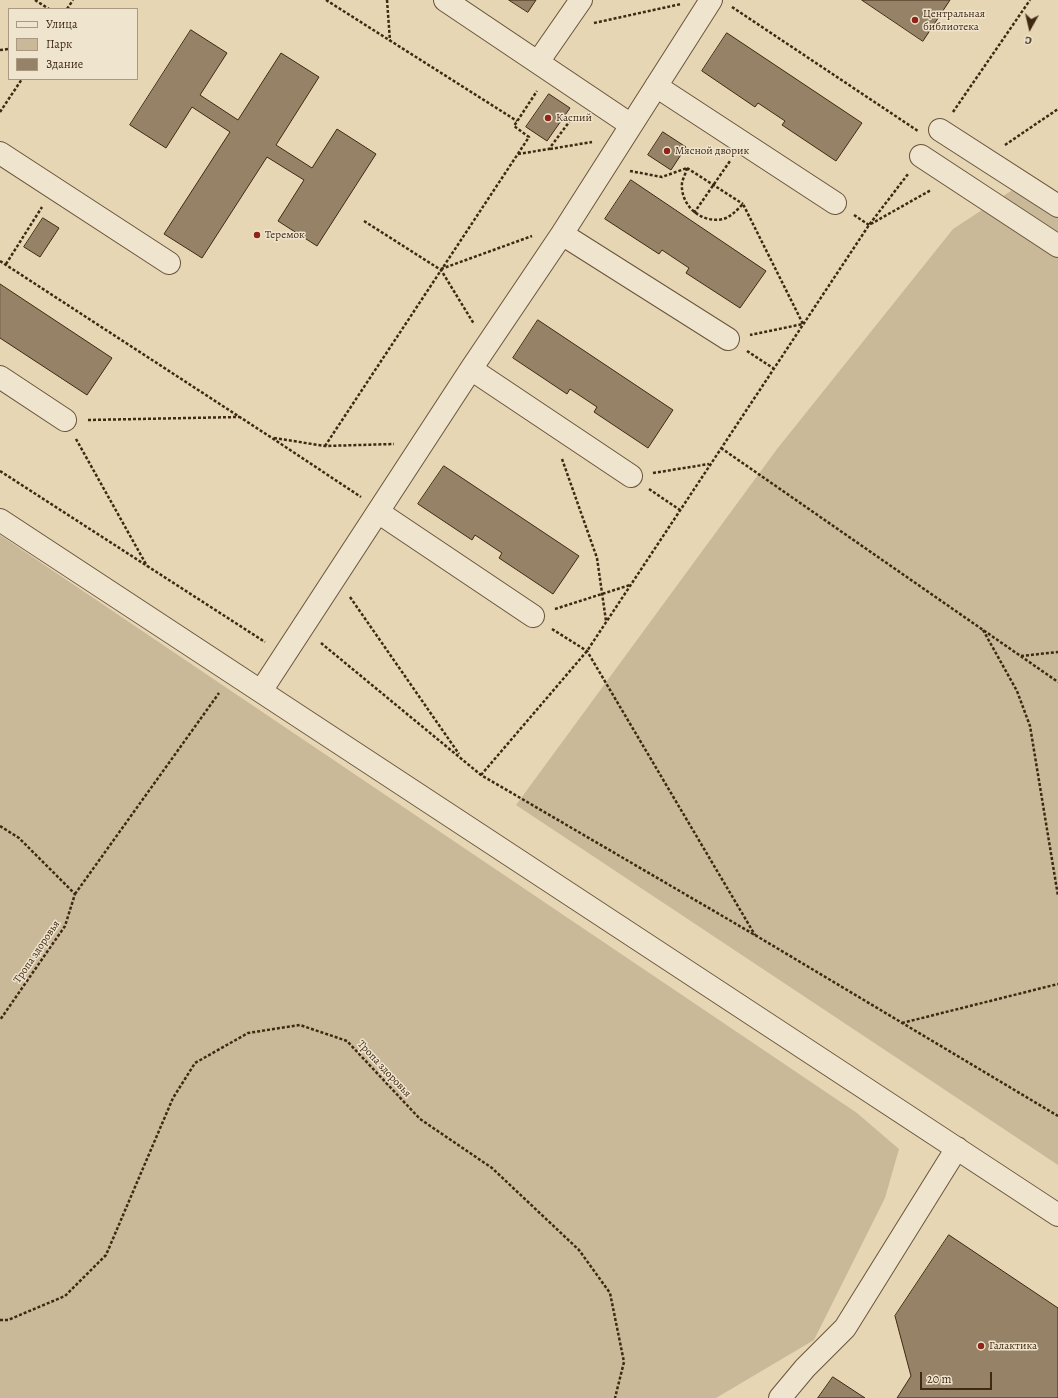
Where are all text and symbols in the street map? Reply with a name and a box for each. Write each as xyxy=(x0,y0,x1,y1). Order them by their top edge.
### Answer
place label: Центральная библиотека xyxy=(923,7,985,33)
legend xyxy=(8,8,138,80)
north arrow xyxy=(1010,8,1050,48)
marker: Центральная библиотека xyxy=(910,15,920,25)
text: Улица xyxy=(46,16,77,32)
text: С xyxy=(1024,32,1033,48)
text: Парк xyxy=(46,36,72,52)
text: Здание xyxy=(46,56,83,72)
place label: Каспий xyxy=(556,111,592,125)
marker: Каспий xyxy=(543,113,553,123)
place label: Мясной дворик xyxy=(675,144,749,158)
marker: Мясной дворик xyxy=(662,146,672,156)
place label: Теремок xyxy=(265,228,305,242)
marker: Теремок xyxy=(252,230,262,240)
street label: Тропа здоровья xyxy=(11,918,63,986)
street label: Тропа здоровья xyxy=(354,1038,414,1100)
place label: Галактика xyxy=(989,1339,1037,1353)
marker: Галактика xyxy=(976,1341,986,1351)
scale bar xyxy=(922,1364,994,1390)
text: 20 m xyxy=(927,1371,951,1387)

